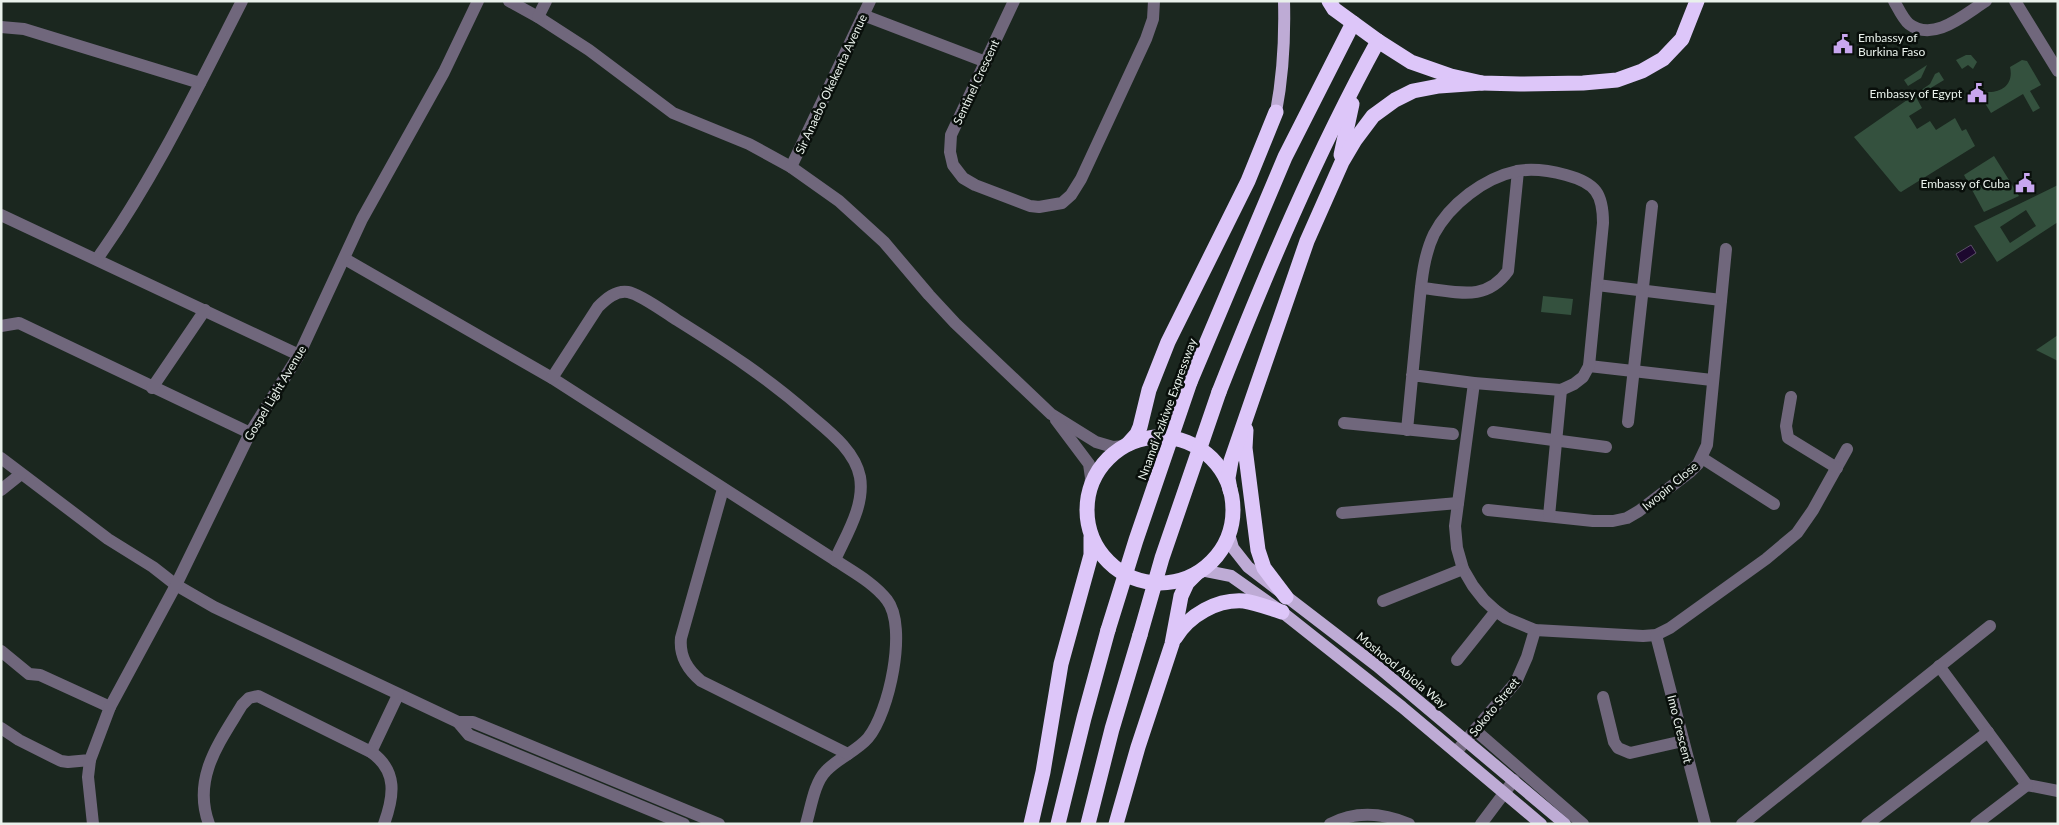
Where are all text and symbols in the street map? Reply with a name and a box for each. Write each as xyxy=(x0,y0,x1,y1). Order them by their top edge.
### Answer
street label: Sir Anaebo Okekenta Avenue xyxy=(792,12,870,156)
place label: Embassy of Burkina Faso xyxy=(1858,30,1925,59)
public building icon: Embassy of Burkina Faso xyxy=(1832,33,1854,55)
street label: Sentinel Crescent xyxy=(950,36,1003,127)
public building icon: Embassy of Egypt xyxy=(1966,82,1988,104)
place label: Embassy of Egypt xyxy=(1870,86,1963,101)
public building icon: Embassy of Cuba xyxy=(2014,172,2036,194)
place label: Embassy of Cuba xyxy=(1920,176,2010,191)
street label: Nnamdi Azikiwe Expressway xyxy=(1134,335,1200,482)
street label: Gospel Light Avenue xyxy=(241,343,309,443)
street label: Iwopin Close xyxy=(1639,458,1701,514)
street label: Moshood Abiola Way xyxy=(1354,629,1451,712)
street label: Sokoto Street xyxy=(1466,674,1523,739)
street label: Imo Crescent xyxy=(1664,693,1696,765)

